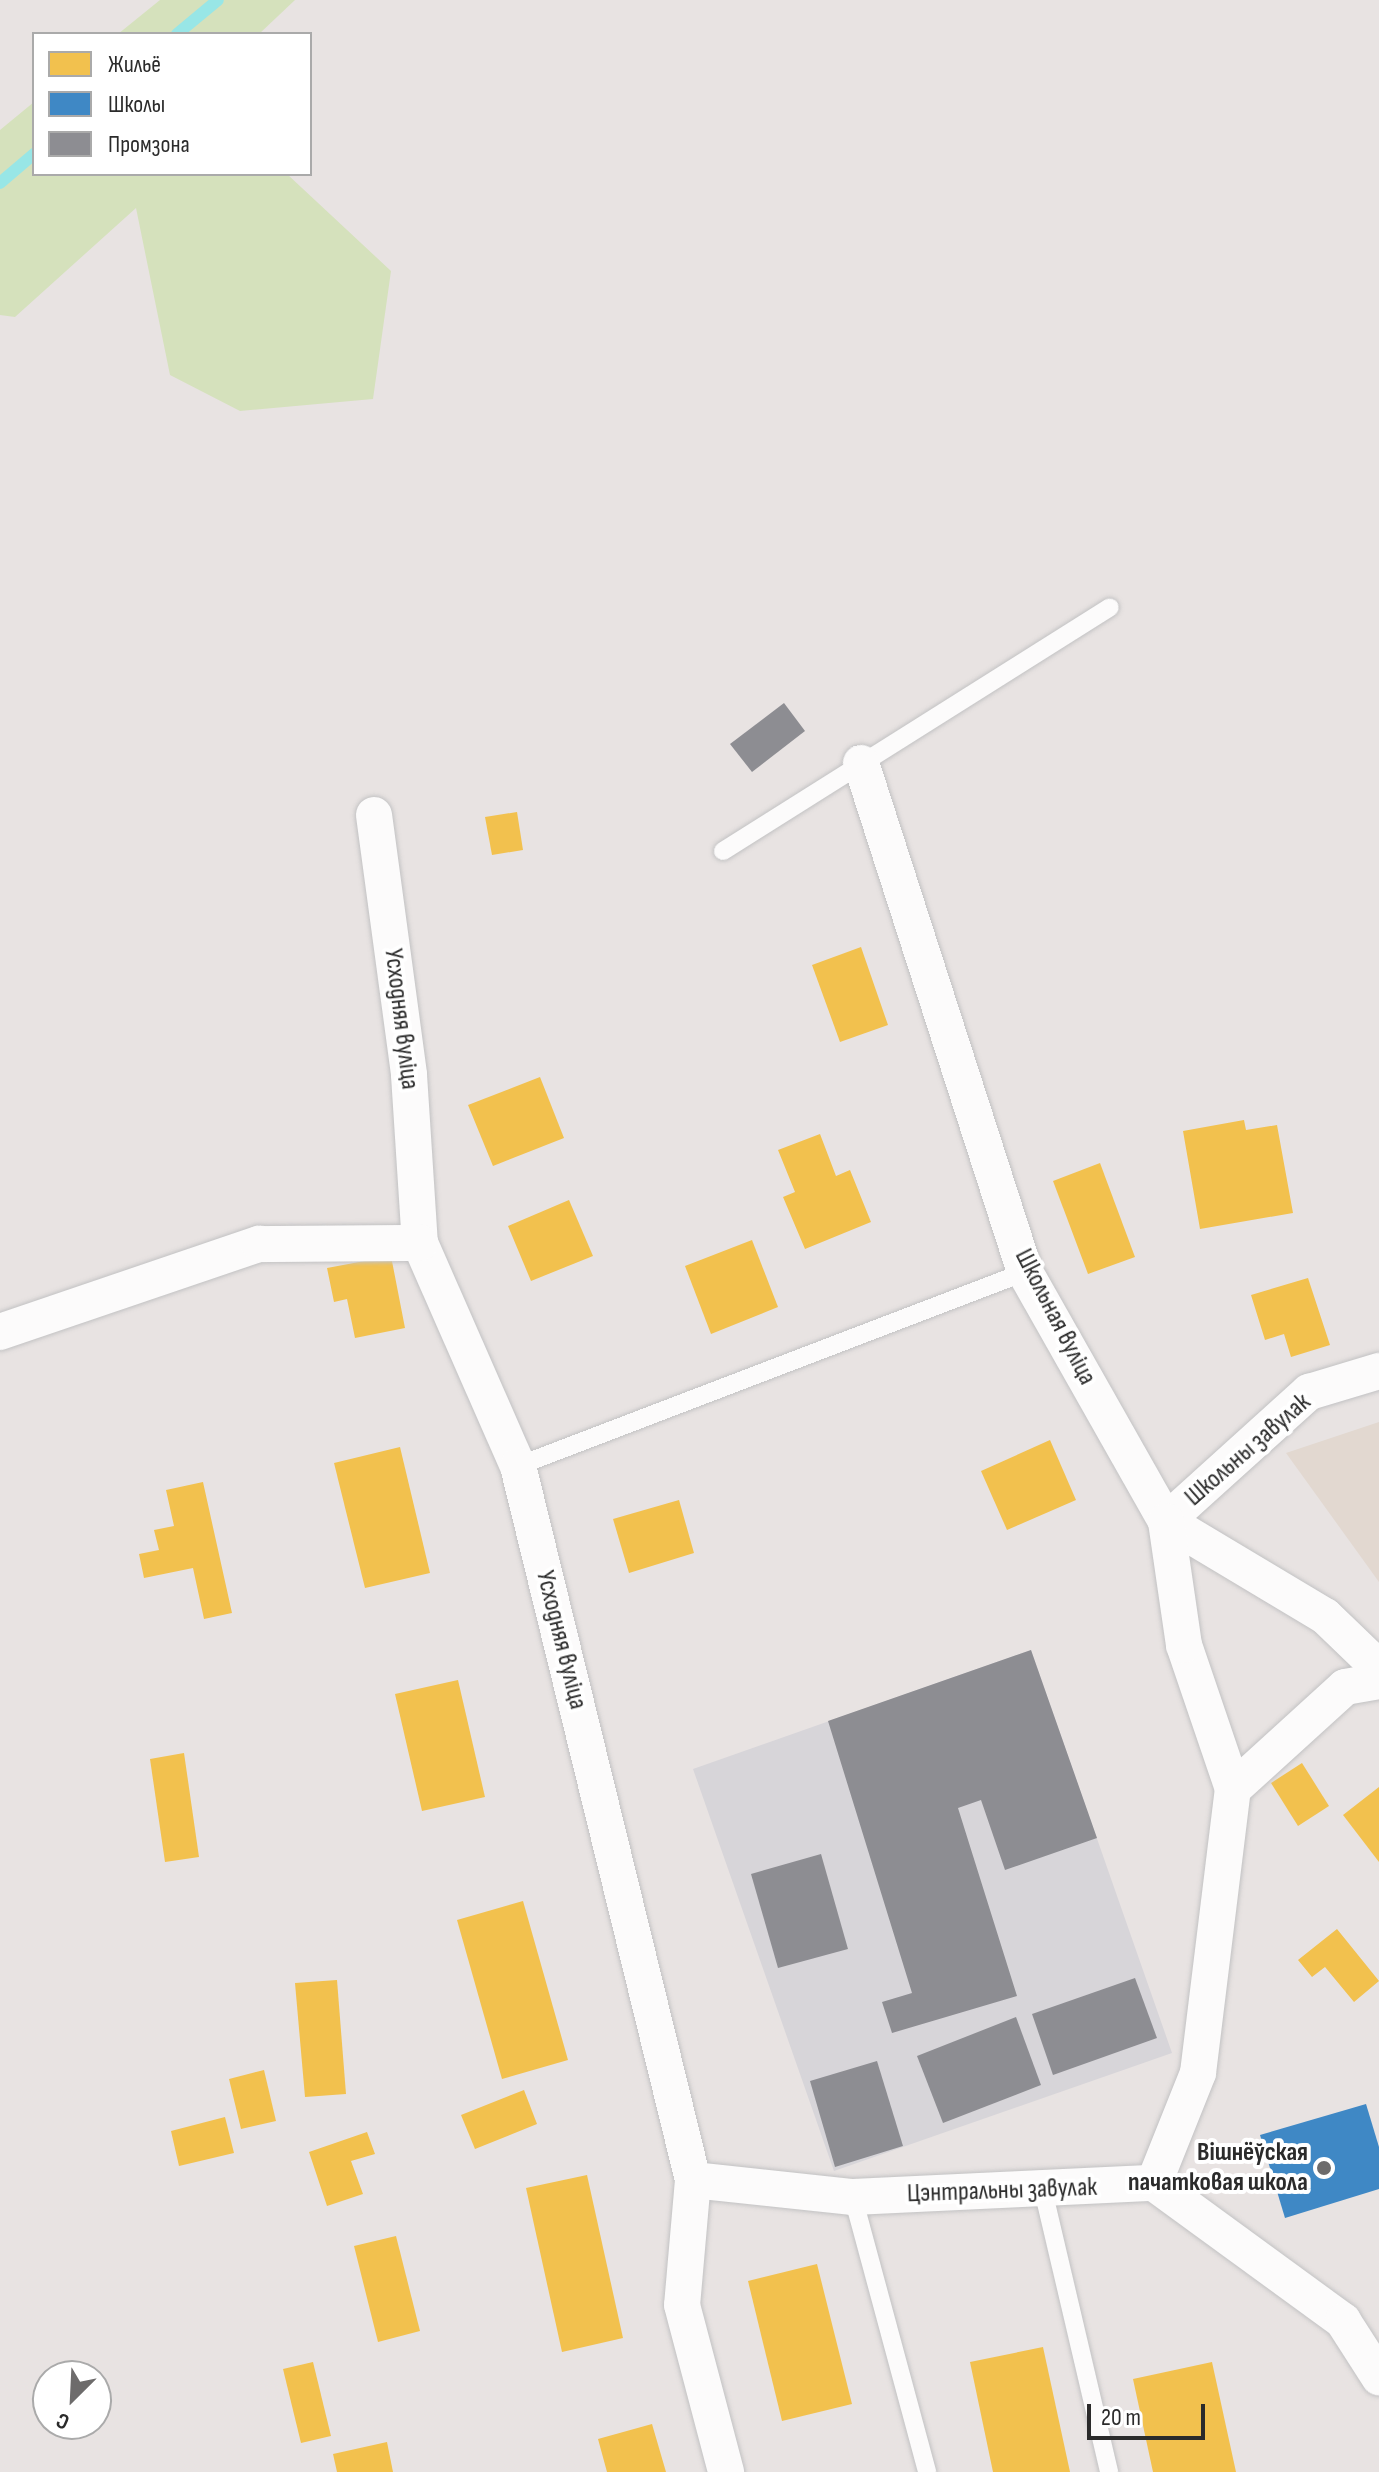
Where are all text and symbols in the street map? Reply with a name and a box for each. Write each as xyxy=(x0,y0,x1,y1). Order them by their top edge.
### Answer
legend xyxy=(32,32,312,176)
text: Жильё xyxy=(108,50,161,79)
text: Школы xyxy=(108,90,165,119)
text: Промзона xyxy=(108,130,190,159)
street label: Усходняя вуліца xyxy=(377,947,425,1091)
street label: Школьная вуліца xyxy=(1007,1244,1103,1390)
street label: Школьны завулак xyxy=(1179,1387,1317,1513)
street label: Усходняя вуліца xyxy=(529,1567,593,1713)
place label: Вішнёўская пачатковая школа xyxy=(1128,2137,1308,2198)
marker: Вішнёўская пачатковая школа xyxy=(1315,2159,1333,2177)
street label: Цэнтральны завулак xyxy=(907,2172,1097,2210)
north arrow xyxy=(32,2360,112,2440)
scale bar xyxy=(1091,2388,1209,2438)
text: 20 m xyxy=(1101,2403,1141,2432)
text: С xyxy=(52,2406,74,2435)

